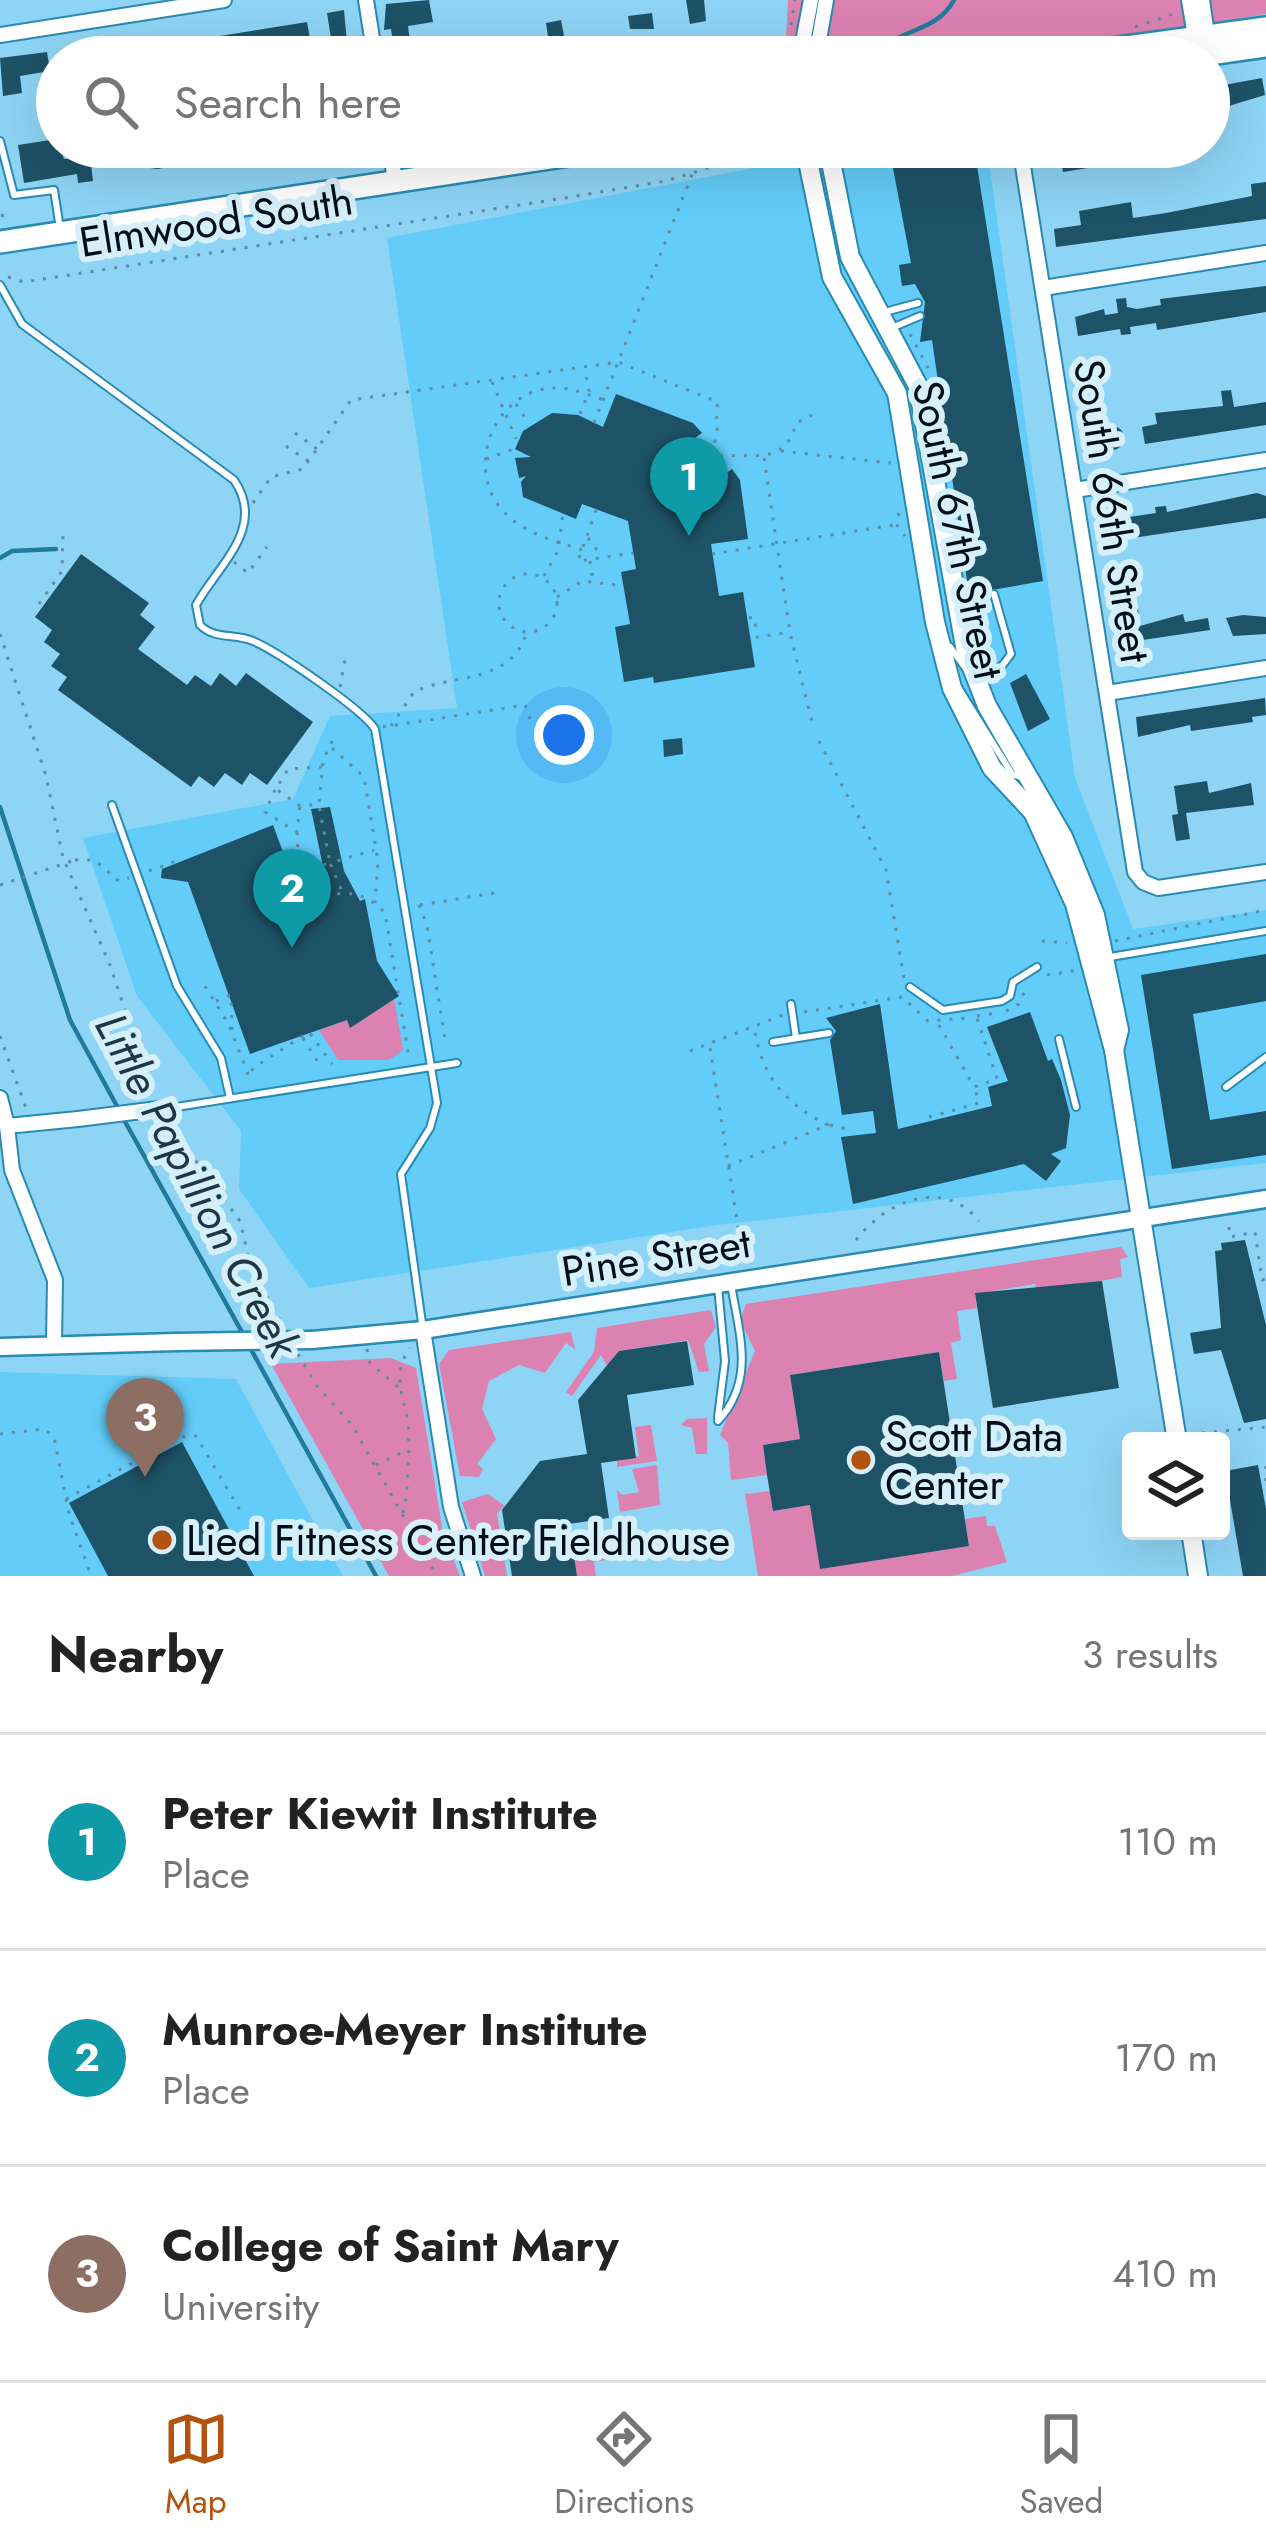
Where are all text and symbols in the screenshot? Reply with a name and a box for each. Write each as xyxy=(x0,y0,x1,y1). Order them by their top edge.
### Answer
search box xyxy=(36,36,1230,168)
icon: search xyxy=(78,69,144,135)
text: Search here xyxy=(174,70,402,135)
street label: Elmwood South xyxy=(75,169,357,273)
street label: South 66th Street xyxy=(1058,355,1166,667)
street label: South 67th Street xyxy=(897,375,1019,685)
pin: 1 xyxy=(650,437,728,536)
your location xyxy=(534,705,594,765)
pin: 2 xyxy=(253,849,331,948)
water label: Little Papillion Creek xyxy=(79,1001,316,1370)
street label: Pine Street xyxy=(557,1212,755,1302)
pin: 3 xyxy=(106,1378,184,1477)
place label: Scott Data Center xyxy=(885,1406,1063,1515)
map controls xyxy=(1122,1432,1230,1540)
button: layers xyxy=(1122,1432,1230,1540)
marker: Scott Data Center xyxy=(848,1447,874,1473)
place label: Lied Fitness Center Fieldhouse xyxy=(186,1510,730,1571)
marker: Lied Fitness Center Fieldhouse xyxy=(149,1527,175,1553)
text: Nearby xyxy=(48,1617,223,1691)
text: 3 results xyxy=(1082,1626,1218,1683)
text: Peter Kiewit Institute xyxy=(162,1781,598,1846)
text: 1 xyxy=(77,1813,97,1870)
text: 110 m xyxy=(1117,1813,1218,1870)
text: Place xyxy=(162,1846,250,1903)
text: Munroe-Meyer Institute xyxy=(162,1997,648,2062)
text: 2 xyxy=(74,2029,100,2086)
text: 170 m xyxy=(1114,2029,1218,2086)
text: Place xyxy=(162,2062,250,2119)
text: College of Saint Mary xyxy=(162,2213,619,2278)
text: 3 xyxy=(75,2245,99,2302)
text: 410 m xyxy=(1112,2245,1218,2302)
text: University xyxy=(162,2278,319,2335)
tab: Map xyxy=(163,2406,229,2525)
tab: Directions xyxy=(554,2406,694,2525)
tab: Saved xyxy=(1020,2406,1103,2525)

